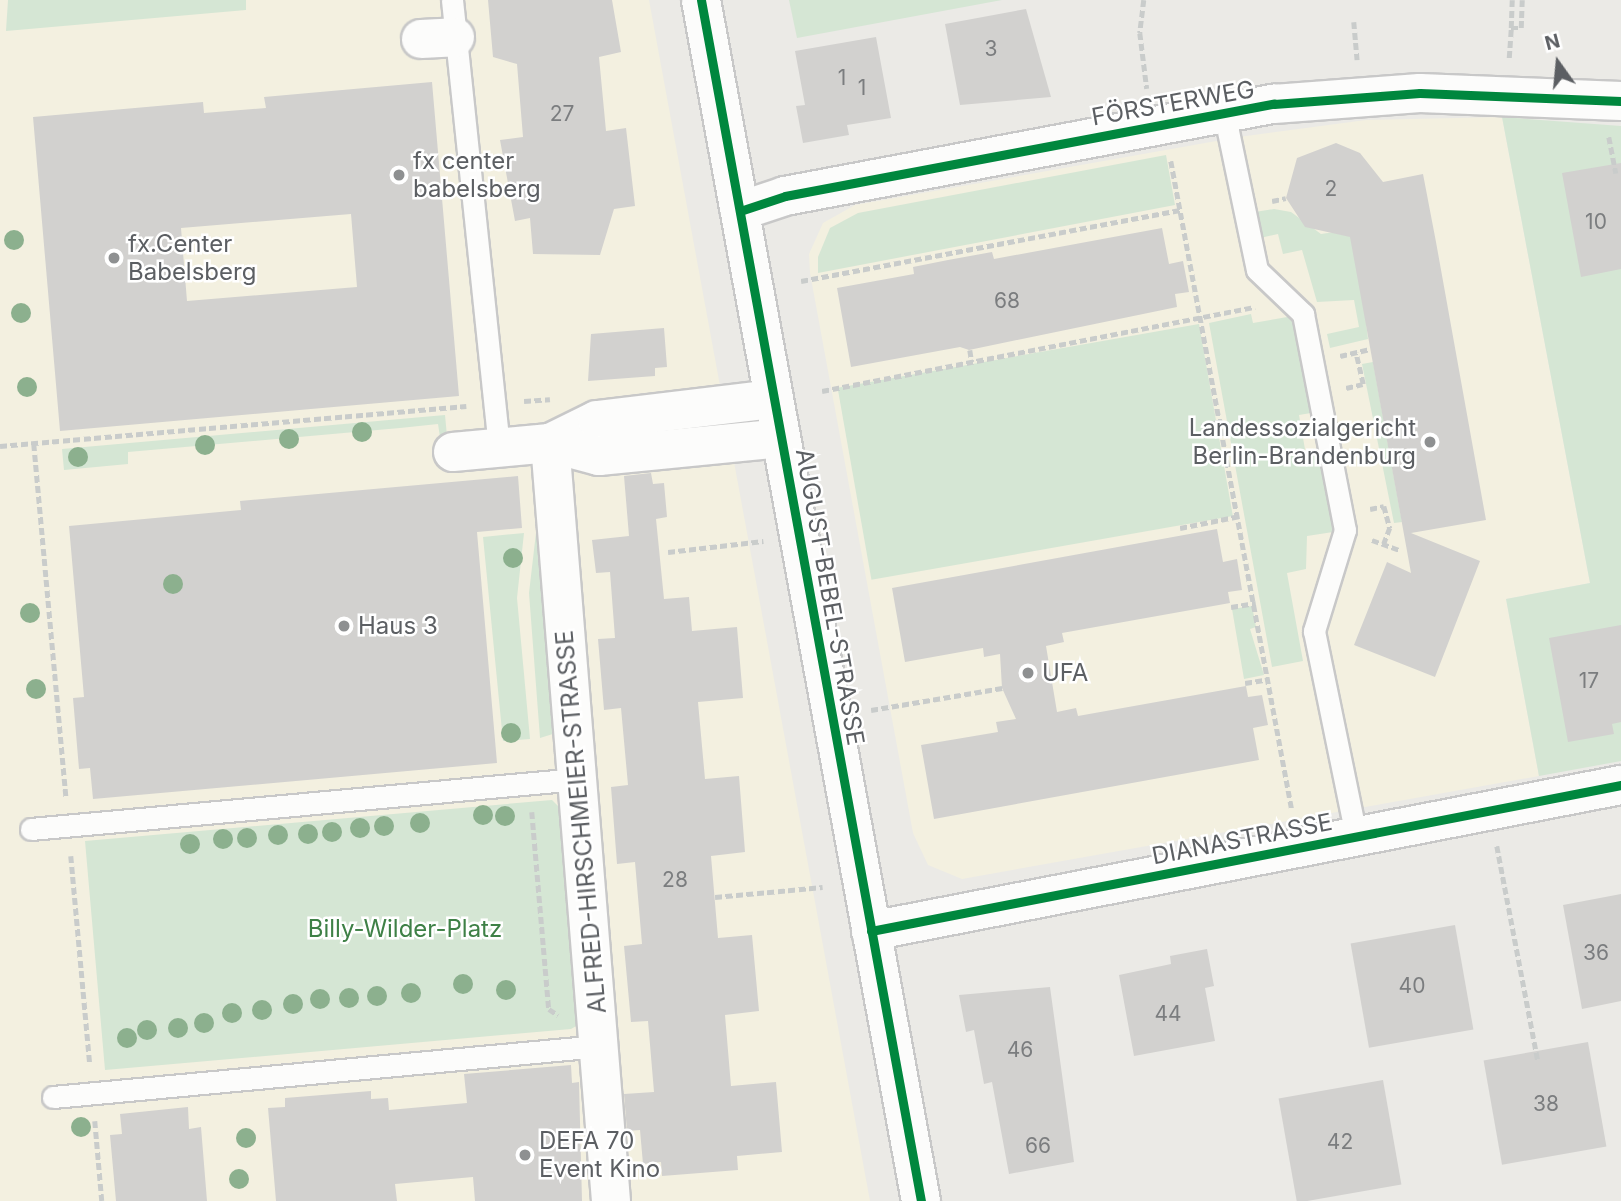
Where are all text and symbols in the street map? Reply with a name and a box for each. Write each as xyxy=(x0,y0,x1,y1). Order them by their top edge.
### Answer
north arrow xyxy=(1523,28,1593,98)
text: N xyxy=(1542,29,1562,55)
house number: 3 xyxy=(985,36,997,62)
house number: 1 xyxy=(838,65,846,91)
house number: 1 xyxy=(858,75,866,101)
street label: FÖRSTERWEG xyxy=(1089,75,1257,131)
house number: 27 xyxy=(550,101,574,127)
place label: fx center babelsberg xyxy=(413,147,541,203)
marker: fx center babelsberg xyxy=(391,167,407,183)
house number: 2 xyxy=(1325,176,1337,202)
house number: 10 xyxy=(1585,209,1607,235)
place label: fx.Center Babelsberg xyxy=(128,230,256,286)
marker: fx.Center Babelsberg xyxy=(106,250,122,266)
house number: 68 xyxy=(994,288,1020,314)
place label: Landessozialgericht Berlin-Brandenburg xyxy=(1189,414,1416,470)
marker: Landessozialgericht Berlin-Brandenburg xyxy=(1422,434,1438,450)
street label: AUGUST-BEBEL-STRASSE xyxy=(790,446,870,748)
place label: Haus 3 xyxy=(358,612,438,640)
marker: Haus 3 xyxy=(336,618,352,634)
street label: ALFRED-HIRSCHMEIER-STRASSE xyxy=(550,629,612,1015)
place label: UFA xyxy=(1042,659,1088,687)
marker: UFA xyxy=(1020,665,1036,681)
house number: 17 xyxy=(1579,668,1599,694)
street label: DIANASTRASSE xyxy=(1149,807,1335,871)
house number: 28 xyxy=(662,867,688,893)
park label: Billy-Wilder-Platz xyxy=(308,915,502,943)
house number: 36 xyxy=(1583,940,1609,966)
house number: 40 xyxy=(1399,973,1425,999)
house number: 44 xyxy=(1154,1001,1182,1027)
house number: 46 xyxy=(1007,1037,1033,1063)
house number: 38 xyxy=(1533,1091,1559,1117)
place label: DEFA 70 Event Kino xyxy=(539,1127,660,1183)
house number: 42 xyxy=(1327,1129,1353,1155)
house number: 66 xyxy=(1025,1133,1051,1159)
marker: DEFA 70 Event Kino xyxy=(517,1147,533,1163)

